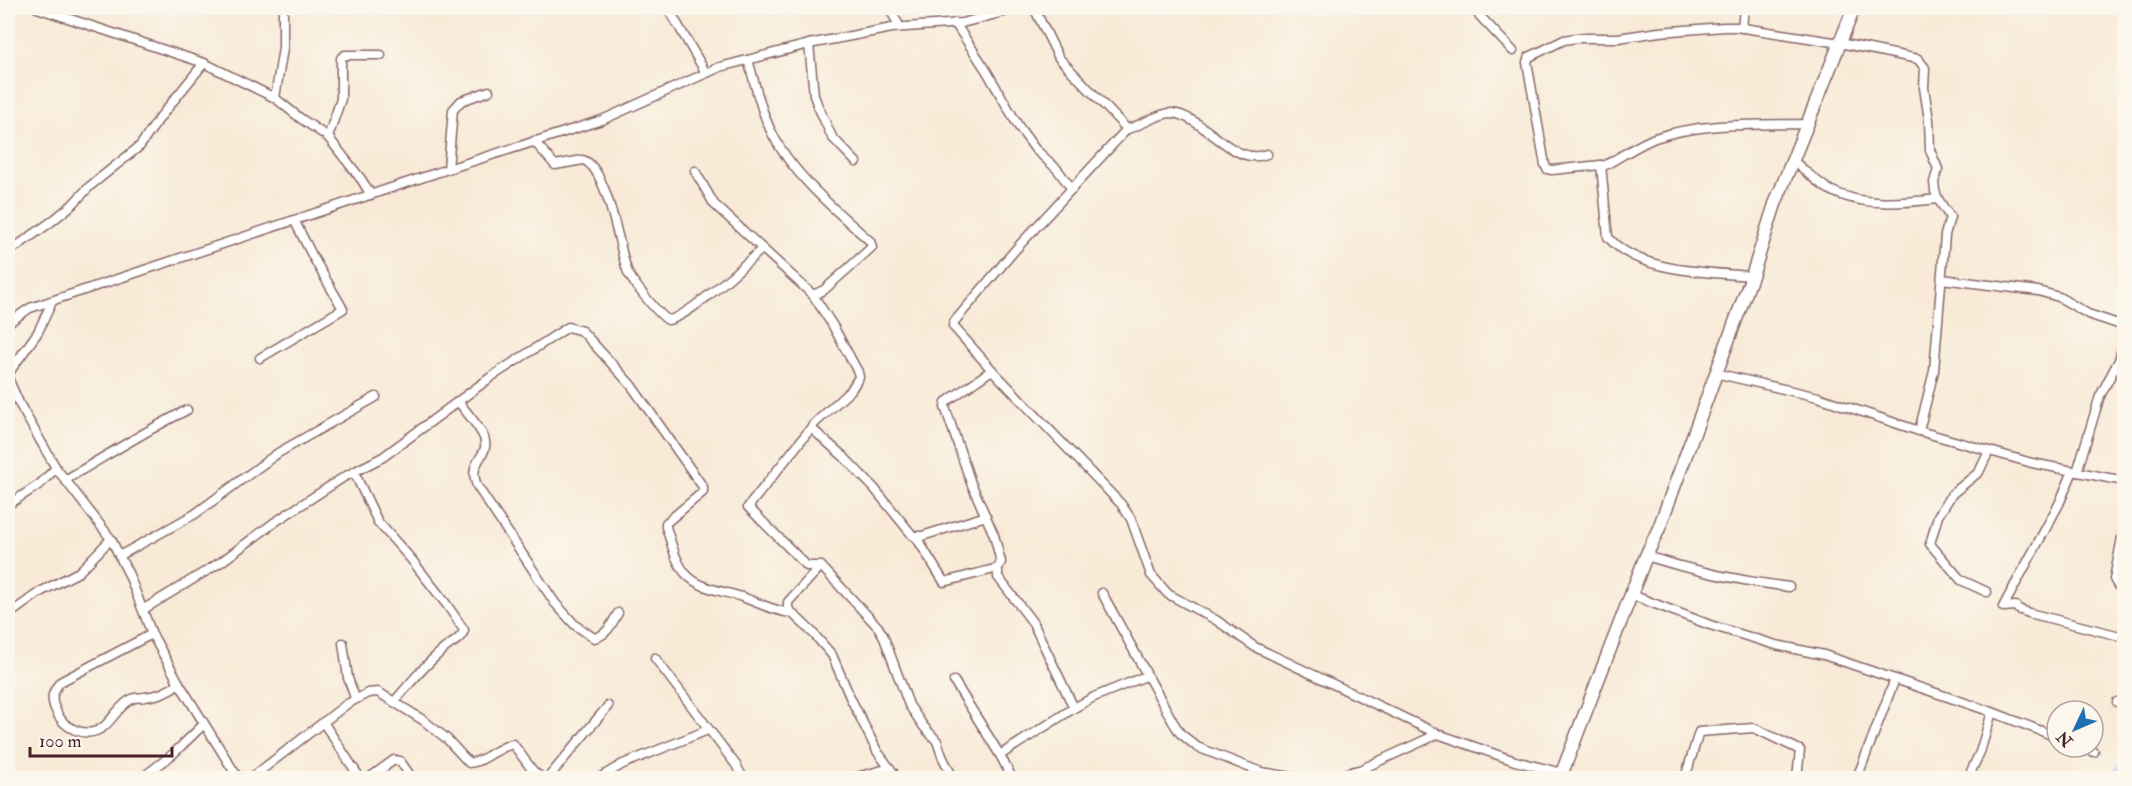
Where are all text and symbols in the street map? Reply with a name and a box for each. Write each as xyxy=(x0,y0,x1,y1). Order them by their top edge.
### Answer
north arrow xyxy=(2045,699,2105,759)
scale bar xyxy=(30,720,172,758)
text: N xyxy=(2052,726,2078,752)
text: 100 m xyxy=(39,730,82,753)

